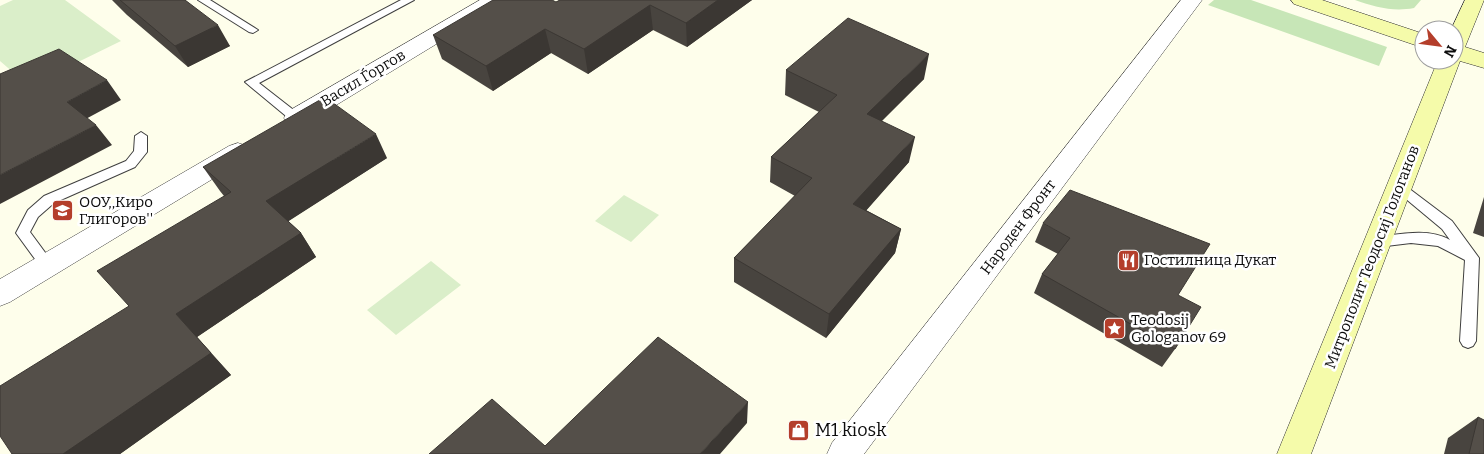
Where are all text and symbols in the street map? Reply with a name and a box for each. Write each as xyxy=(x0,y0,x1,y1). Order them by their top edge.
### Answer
north arrow xyxy=(1414,20,1464,70)
text: N xyxy=(1440,42,1460,60)
street label: Васил Ѓоргов xyxy=(317,46,409,110)
street label: Митрополит Теодосиј Гологанов xyxy=(1321,143,1423,371)
street label: Народен Фронт xyxy=(976,176,1060,278)
place label: ООУ,,Киро Глигоров'' xyxy=(79,193,153,228)
school or university icon: ООУ,,Киро Глигоров'' xyxy=(51,199,75,223)
restaurant icon: Гостилница Дукат xyxy=(1116,248,1140,272)
place label: Гостилница Дукат xyxy=(1144,251,1277,269)
place label: Teodosij Gologanov 69 xyxy=(1131,311,1226,346)
place icon: Teodosij Gologanov 69 xyxy=(1103,317,1127,341)
shop icon: M1 kiosk xyxy=(787,418,811,442)
place label: M1 kiosk xyxy=(815,419,887,441)

